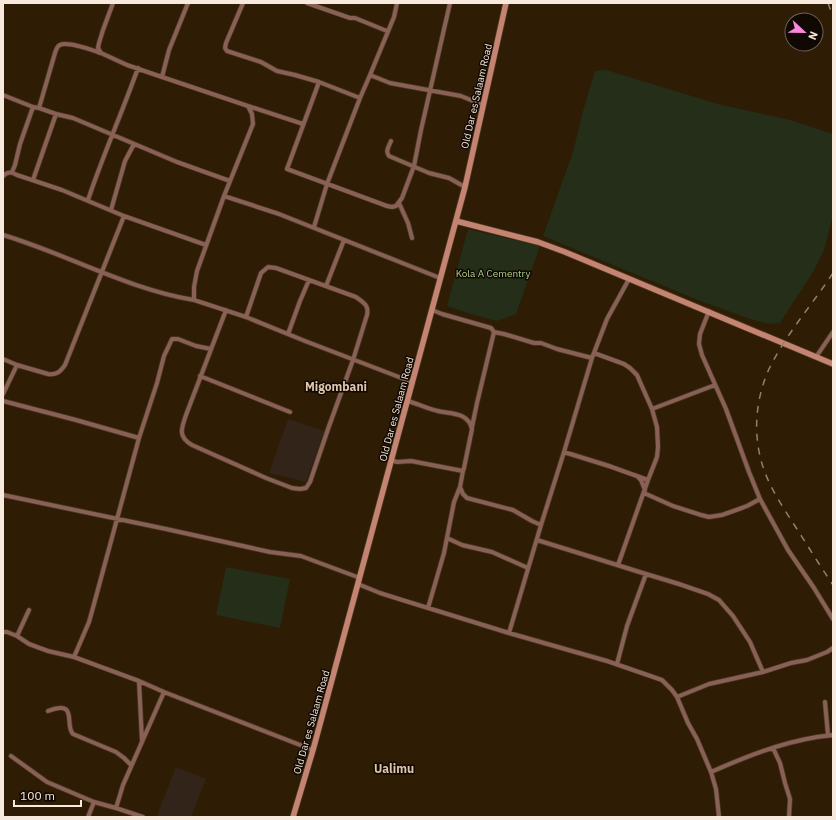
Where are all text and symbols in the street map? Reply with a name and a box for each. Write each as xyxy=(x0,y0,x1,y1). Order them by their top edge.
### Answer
north arrow xyxy=(784,12,824,52)
text: N xyxy=(805,29,821,42)
street label: Old Dar es Salaam Road xyxy=(458,42,495,150)
park label: Kola A Cementry xyxy=(456,267,530,280)
street label: Old Dar es Salaam Road xyxy=(376,356,417,463)
district label: Migombani xyxy=(305,379,367,394)
street label: Old Dar es Salaam Road xyxy=(290,669,333,776)
district label: Ualimu xyxy=(374,761,414,776)
scale bar xyxy=(14,782,81,808)
text: 100 m xyxy=(20,788,55,803)

